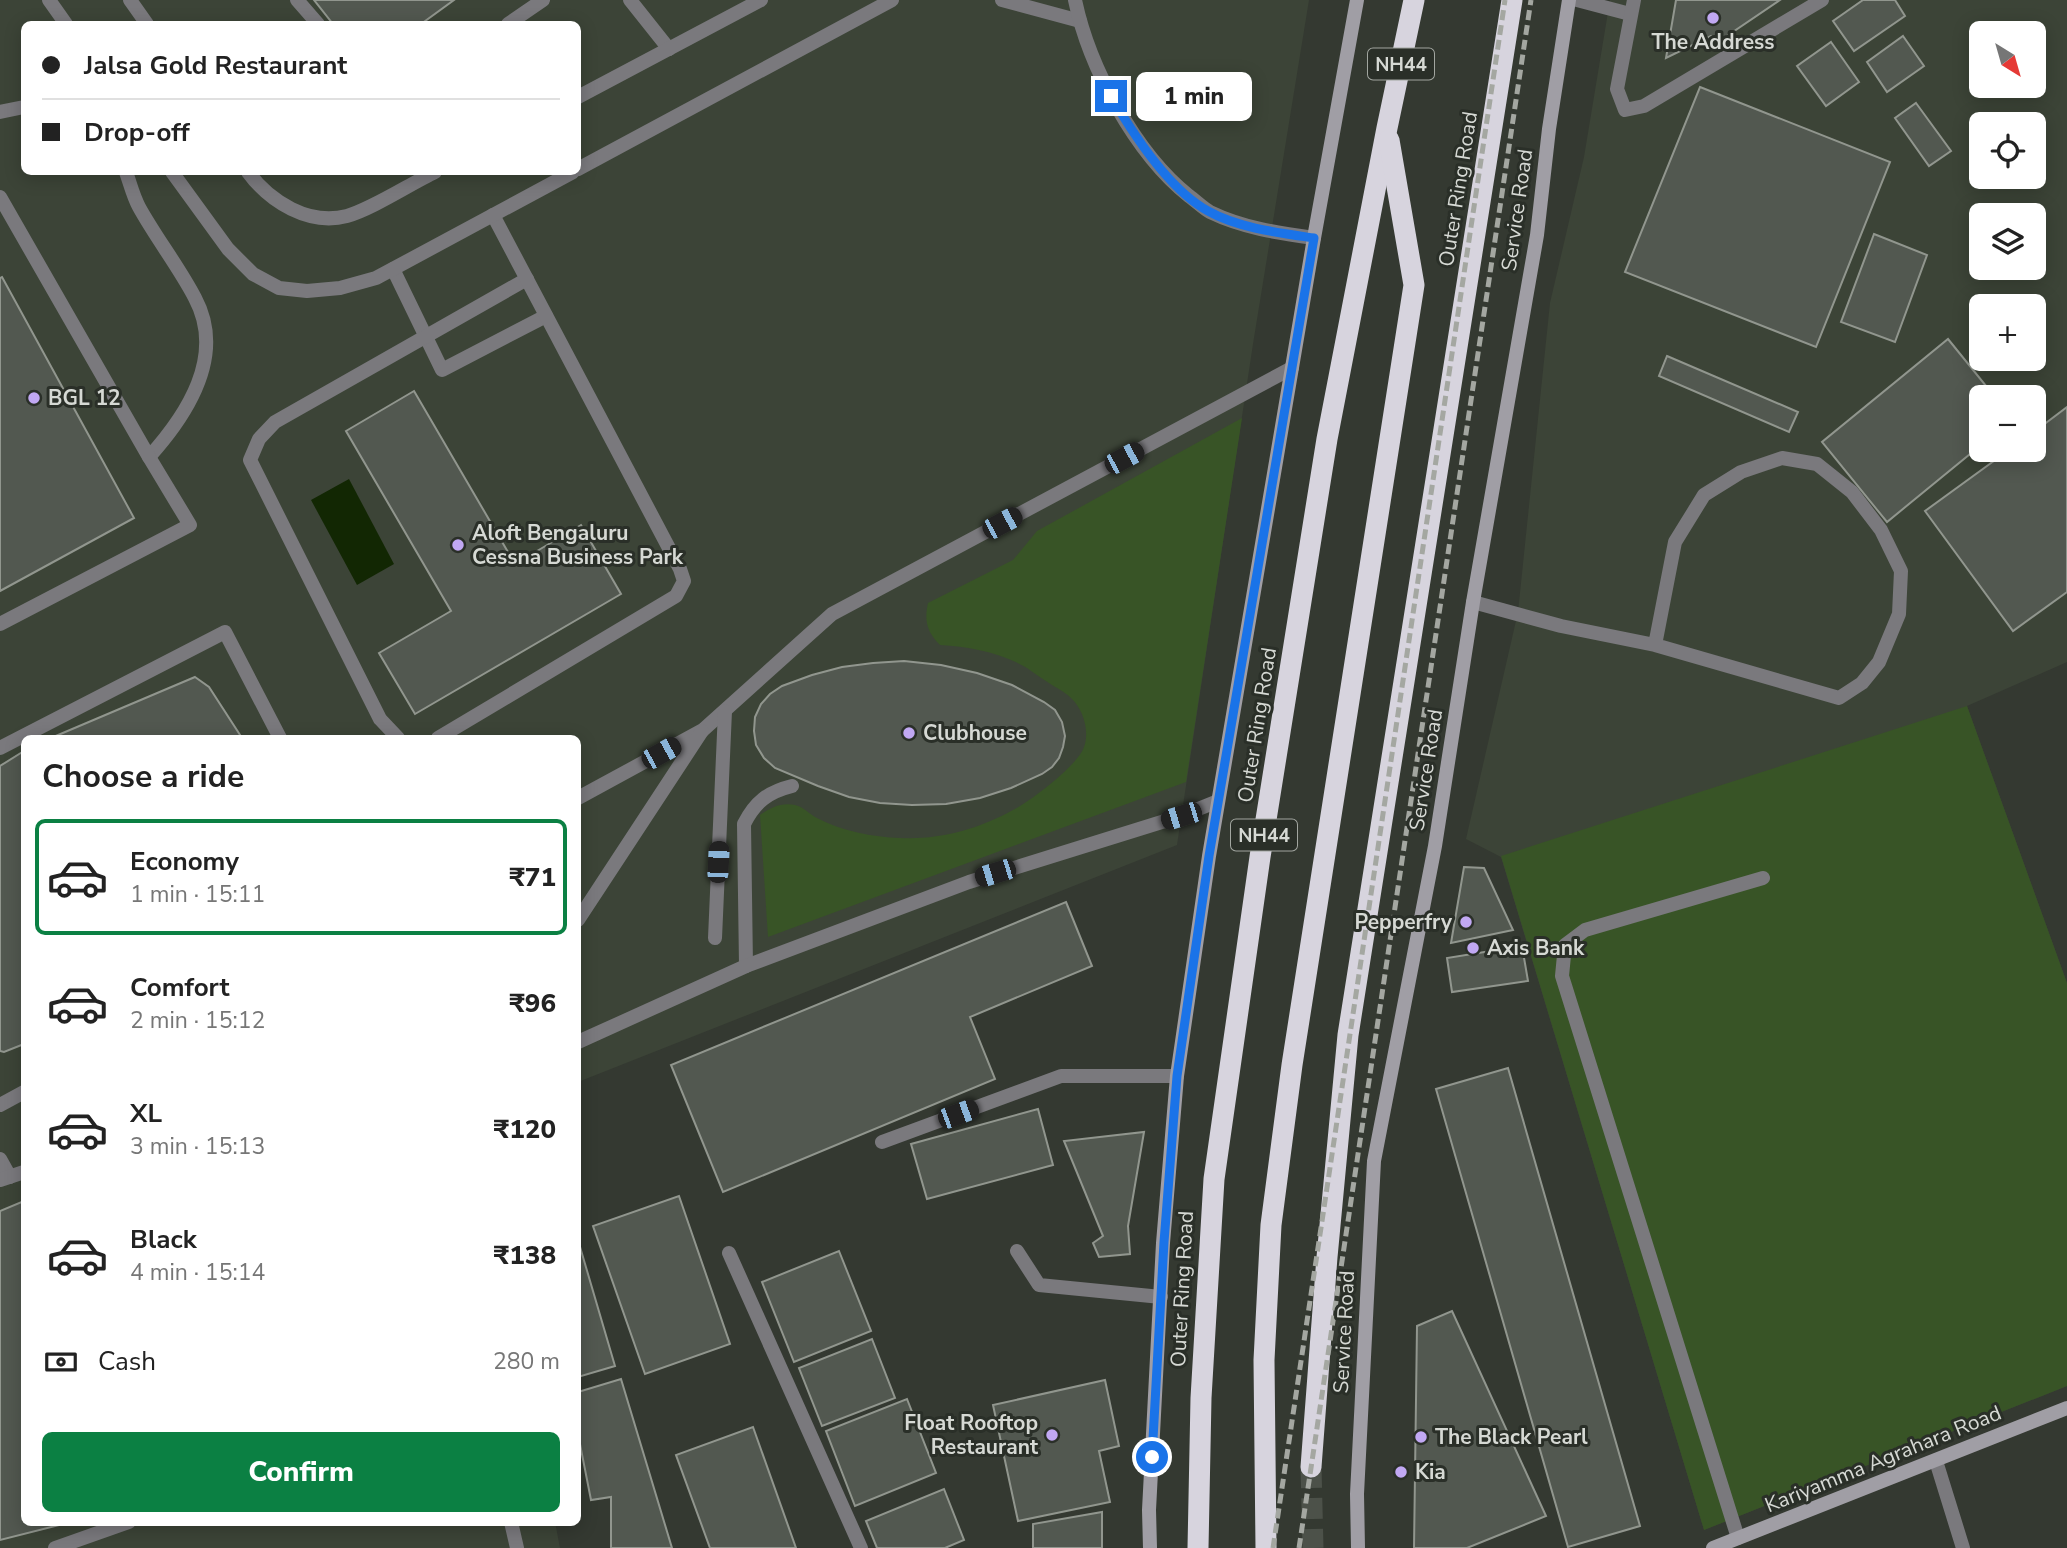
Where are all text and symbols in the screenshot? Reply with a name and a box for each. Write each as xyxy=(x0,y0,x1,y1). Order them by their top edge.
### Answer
marker: The Address xyxy=(1705,10,1721,26)
north arrow xyxy=(1969,21,2046,98)
map controls xyxy=(1969,21,2046,462)
place label: The Address xyxy=(1651,28,1775,56)
text: Jalsa Gold Restaurant xyxy=(84,48,347,83)
road number: NH44 xyxy=(1368,48,1434,80)
callout: 1 min xyxy=(1136,72,1251,120)
route end xyxy=(1095,80,1127,112)
text: 1 min xyxy=(1164,81,1224,112)
street label: Outer Ring Road xyxy=(1432,109,1484,269)
button: locate xyxy=(1969,112,2046,189)
text: Drop-off xyxy=(84,115,190,150)
street label: Service Road xyxy=(1495,147,1539,273)
button: layers xyxy=(1969,203,2046,280)
button: + xyxy=(1969,294,2046,371)
place label: BGL 12 xyxy=(48,384,121,412)
button: − xyxy=(1969,385,2046,462)
marker: BGL 12 xyxy=(26,390,42,406)
car xyxy=(1101,439,1148,477)
car xyxy=(979,504,1026,542)
place label: Aloft Bengaluru Cessna Business Park xyxy=(472,519,684,571)
marker: Aloft Bengaluru Cessna Business Park xyxy=(450,537,466,553)
street label: Outer Ring Road xyxy=(1231,645,1283,805)
street label: Service Road xyxy=(1403,707,1449,833)
place label: Clubhouse xyxy=(923,719,1027,747)
marker: Clubhouse xyxy=(901,725,917,741)
car xyxy=(638,734,685,772)
text: Choose a ride xyxy=(42,755,244,798)
car xyxy=(1158,800,1205,832)
road number: NH44 xyxy=(1231,820,1297,850)
car xyxy=(707,840,730,884)
text: Economy xyxy=(130,844,239,879)
icon: car xyxy=(46,846,109,909)
car xyxy=(972,857,1019,889)
text: ₹71 xyxy=(509,860,556,895)
text: 1 min · 15:11 xyxy=(130,879,265,910)
place label: Pepperfry xyxy=(1354,908,1453,936)
marker: Pepperfry xyxy=(1458,914,1474,930)
place label: Axis Bank xyxy=(1487,934,1585,962)
marker: Axis Bank xyxy=(1465,940,1481,956)
text: Comfort xyxy=(130,970,230,1005)
icon: car xyxy=(46,972,109,1035)
text: ₹96 xyxy=(509,986,556,1021)
text: 2 min · 15:12 xyxy=(130,1005,265,1036)
text: XL xyxy=(130,1096,162,1131)
car xyxy=(935,1097,982,1131)
icon: car xyxy=(46,1098,109,1161)
text: ₹120 xyxy=(494,1112,556,1147)
text: 3 min · 15:13 xyxy=(130,1131,265,1162)
street label: Outer Ring Road xyxy=(1164,1210,1200,1368)
text: Black xyxy=(130,1222,197,1257)
icon: car xyxy=(46,1224,109,1287)
text: ₹138 xyxy=(494,1238,556,1273)
text: 4 min · 15:14 xyxy=(130,1257,265,1288)
street label: Service Road xyxy=(1327,1270,1361,1394)
icon: cash xyxy=(42,1343,80,1381)
text: Cash xyxy=(98,1344,156,1379)
text: 280 m xyxy=(493,1346,560,1377)
street label: Kariyamma Agrahara Road xyxy=(1761,1399,2005,1519)
place label: Float Rooftop Restaurant xyxy=(904,1409,1039,1461)
place label: The Black Pearl xyxy=(1435,1423,1588,1451)
marker: Float Rooftop Restaurant xyxy=(1044,1427,1060,1443)
marker: The Black Pearl xyxy=(1413,1429,1429,1445)
button: Confirm xyxy=(42,1432,560,1512)
route start xyxy=(1136,1441,1168,1473)
place label: Kia xyxy=(1415,1458,1446,1486)
marker: Kia xyxy=(1393,1464,1409,1480)

